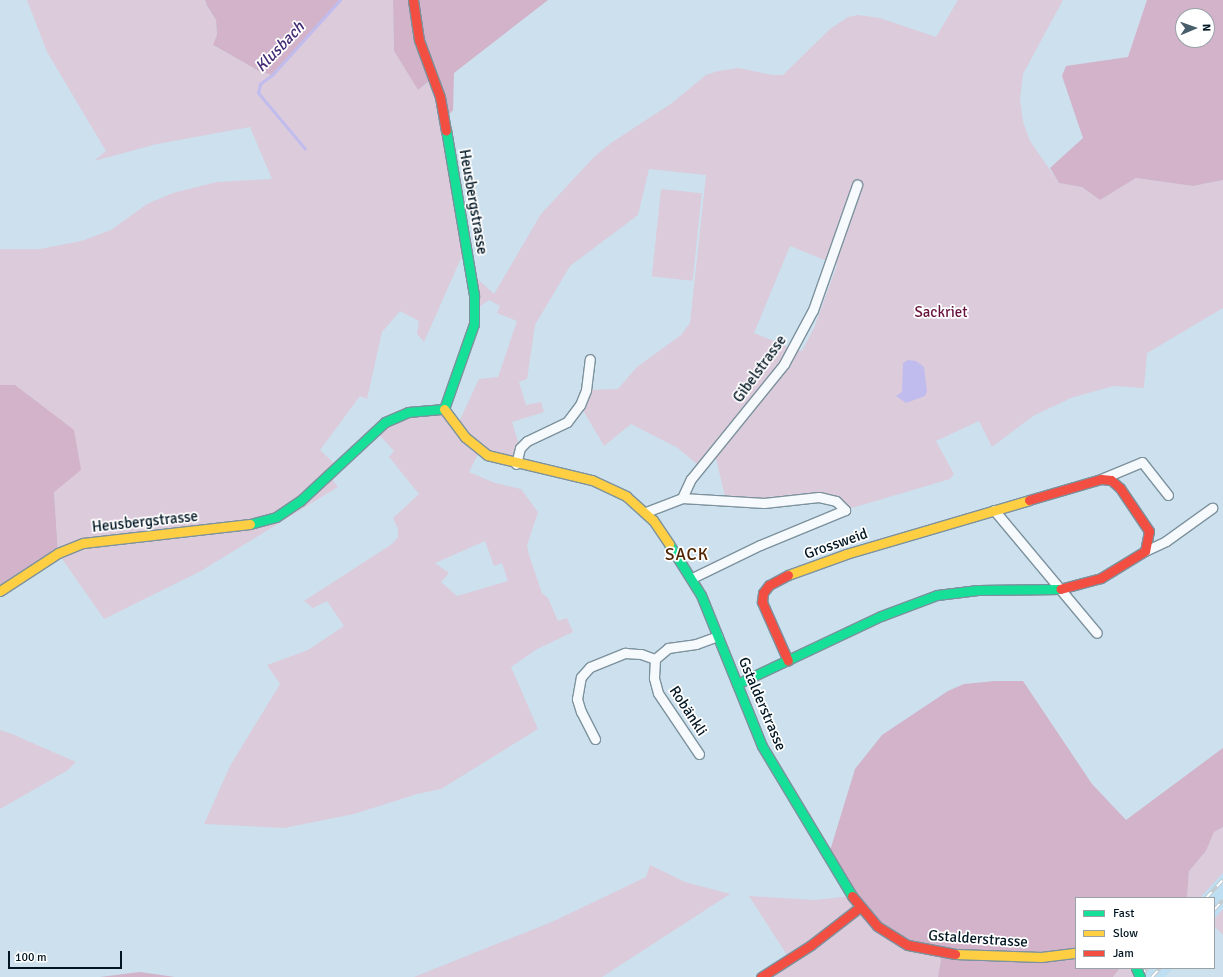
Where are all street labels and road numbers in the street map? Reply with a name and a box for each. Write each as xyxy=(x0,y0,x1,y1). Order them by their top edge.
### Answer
street label: Heusbergstrasse xyxy=(455,148,491,256)
street label: Gibelstrasse xyxy=(730,332,790,406)
street label: Heusbergstrasse xyxy=(91,507,199,537)
street label: Grossweid xyxy=(802,525,870,563)
street label: Gstalderstrasse xyxy=(734,655,790,753)
street label: Robänkli xyxy=(665,683,711,739)
street label: Gstalderstrasse xyxy=(928,927,1028,951)

